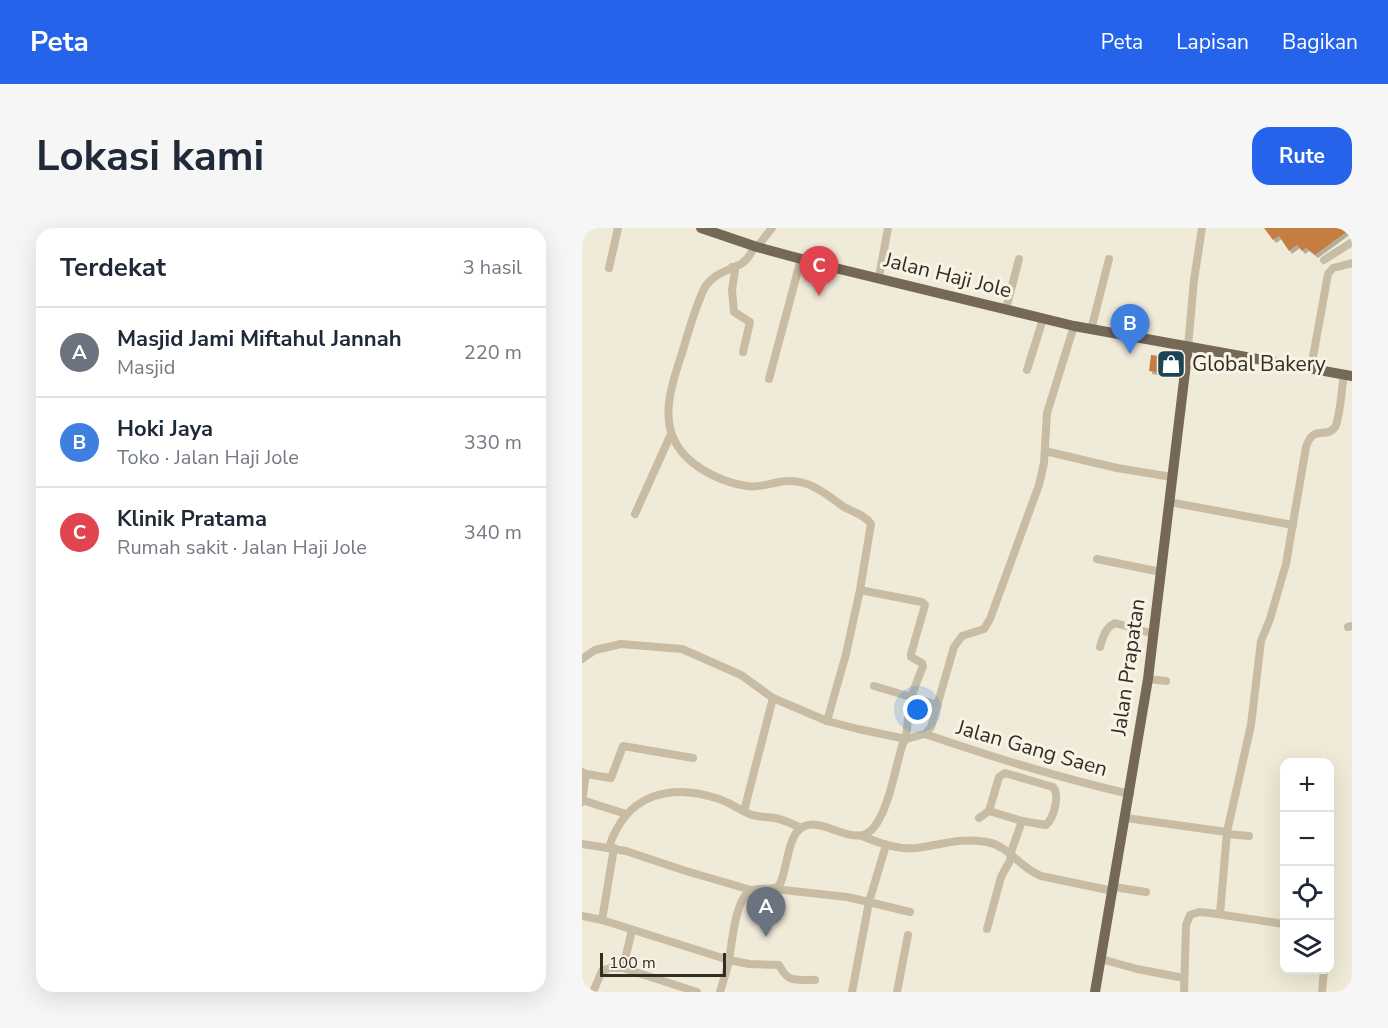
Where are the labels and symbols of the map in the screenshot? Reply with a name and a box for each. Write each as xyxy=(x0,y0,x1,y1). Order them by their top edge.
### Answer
street label: Jalan Haji Jole xyxy=(880,245,1015,304)
pin: C xyxy=(800,247,838,296)
pin: B xyxy=(1110,304,1150,354)
shop icon: Global Bakery xyxy=(1155,348,1187,380)
place label: Global Bakery xyxy=(1192,350,1326,378)
street label: Jalan Prapatan xyxy=(1104,597,1151,738)
your location xyxy=(903,695,932,724)
street label: Jalan Gang Saen xyxy=(952,713,1111,783)
pin: A xyxy=(746,888,786,937)
scale bar xyxy=(600,950,726,978)

